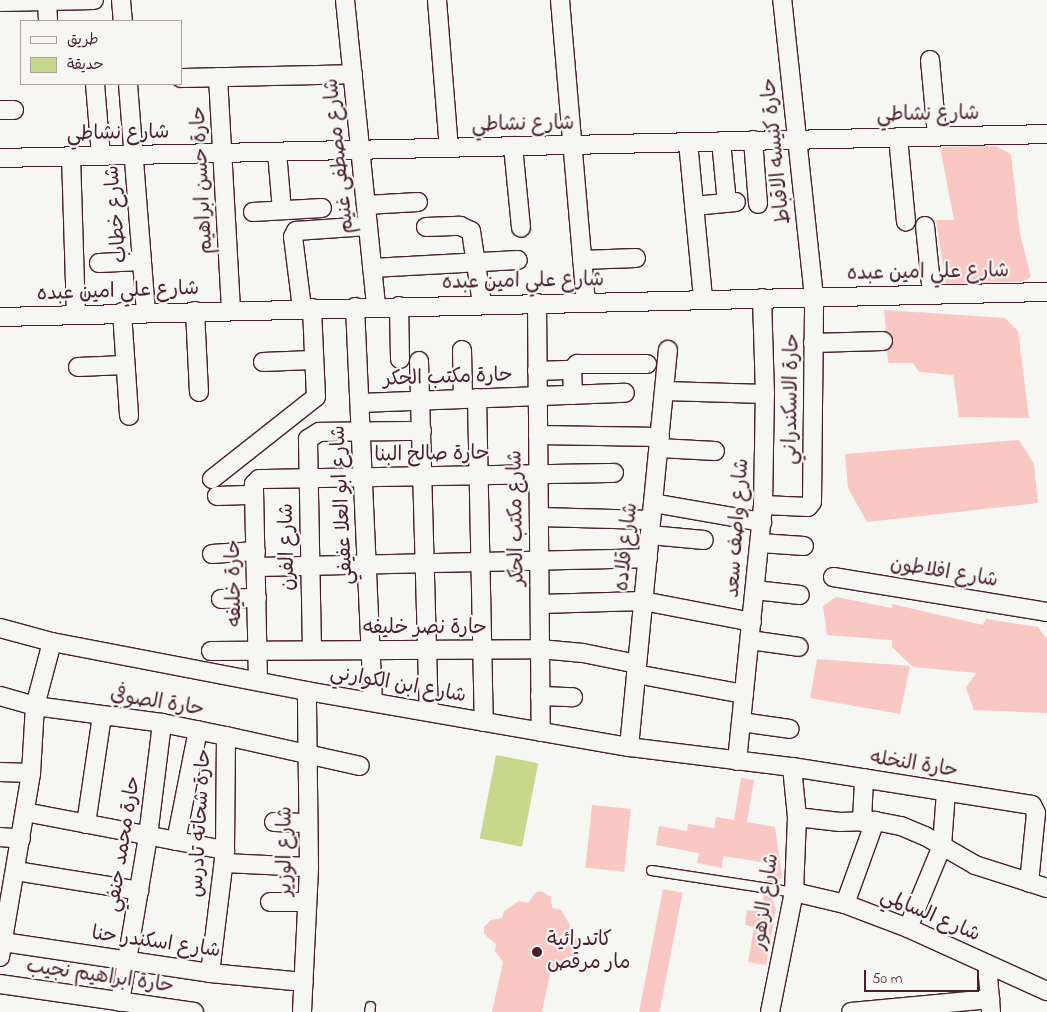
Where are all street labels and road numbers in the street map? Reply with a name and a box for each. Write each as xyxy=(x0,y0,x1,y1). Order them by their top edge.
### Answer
street label: شارع مصطفى غنيم xyxy=(320,77,360,235)
street label: حارة كنيسه الاقباط xyxy=(757,77,797,225)
street label: شارع نشاطي xyxy=(876,102,980,128)
street label: حارة حسن ابراهيم xyxy=(187,105,219,255)
street label: شارع نشاطي xyxy=(471,112,575,138)
street label: شارع نشاطي xyxy=(66,121,170,147)
street label: شارع خطاب xyxy=(101,164,133,264)
street label: شارع علي امين عبده xyxy=(847,260,1009,286)
street label: شارع علي امين عبده xyxy=(442,269,604,295)
street label: شارع علي امين عبده xyxy=(37,277,199,307)
street label: حارة الاسكندراني xyxy=(779,333,805,465)
street label: حارة مكتب الحكر xyxy=(383,364,513,392)
street label: شارع ابو العلا عفيفي xyxy=(327,425,359,585)
street label: حارة صالح البنا xyxy=(374,442,490,468)
street label: شارع مكتب الحكر xyxy=(504,450,530,586)
street label: شارع واصف سعد xyxy=(721,457,755,599)
street label: شارع قلاده xyxy=(610,502,644,592)
street label: شارع الفرن xyxy=(275,503,301,591)
street label: حارة خليفه xyxy=(222,539,248,627)
street label: شارع افلاطون xyxy=(888,553,1000,593)
street label: حارة نصر خليفه xyxy=(363,616,487,640)
street label: شارع ابن الكوارني xyxy=(328,661,468,709)
street label: حارة الصوفي xyxy=(108,684,206,722)
street label: حارة النخله xyxy=(868,746,960,784)
street label: حارة شحاته تادرس xyxy=(185,748,217,898)
street label: حارة محمد حنفي xyxy=(101,774,147,914)
street label: شارع الوزير xyxy=(274,806,298,896)
street label: شارع الزهور xyxy=(747,852,785,952)
street label: شارع السالمي xyxy=(877,884,983,948)
street label: شارع اسكندر حنا xyxy=(90,922,222,964)
street label: حارة ابراهيم نجيب xyxy=(25,955,175,999)

